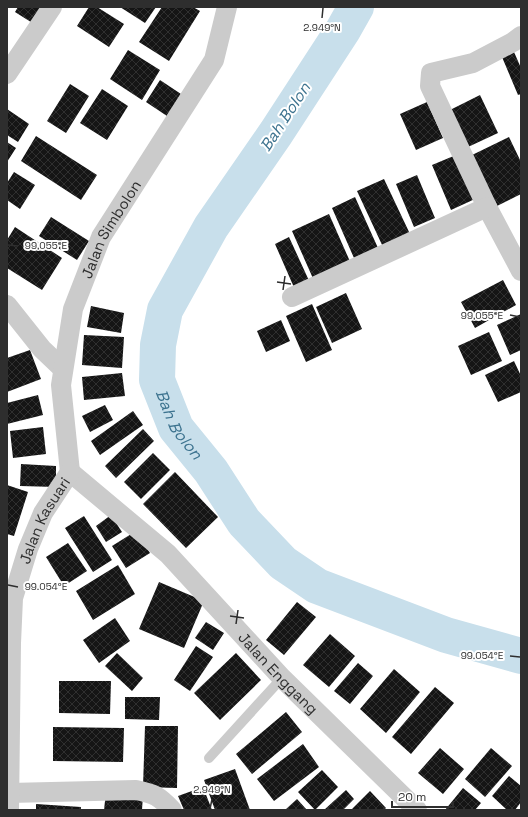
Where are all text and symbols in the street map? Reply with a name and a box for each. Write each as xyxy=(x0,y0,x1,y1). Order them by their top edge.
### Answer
text: 2.949°N xyxy=(303,21,341,34)
water label: Bah Bolon xyxy=(255,78,316,155)
street label: Jalan Simbolon xyxy=(76,176,145,281)
text: 99.055°E xyxy=(25,239,68,252)
text: 99.055°E xyxy=(461,309,504,322)
water label: Bah Bolon xyxy=(151,386,208,464)
street label: Jalan Kasuari xyxy=(15,473,74,566)
text: 99.054°E xyxy=(25,580,68,593)
street label: Jalan Enggang xyxy=(235,628,322,718)
text: 99.054°E xyxy=(461,649,504,662)
text: 2.949°N xyxy=(193,783,231,796)
scale bar xyxy=(392,783,453,809)
text: 20 m xyxy=(398,789,426,805)

